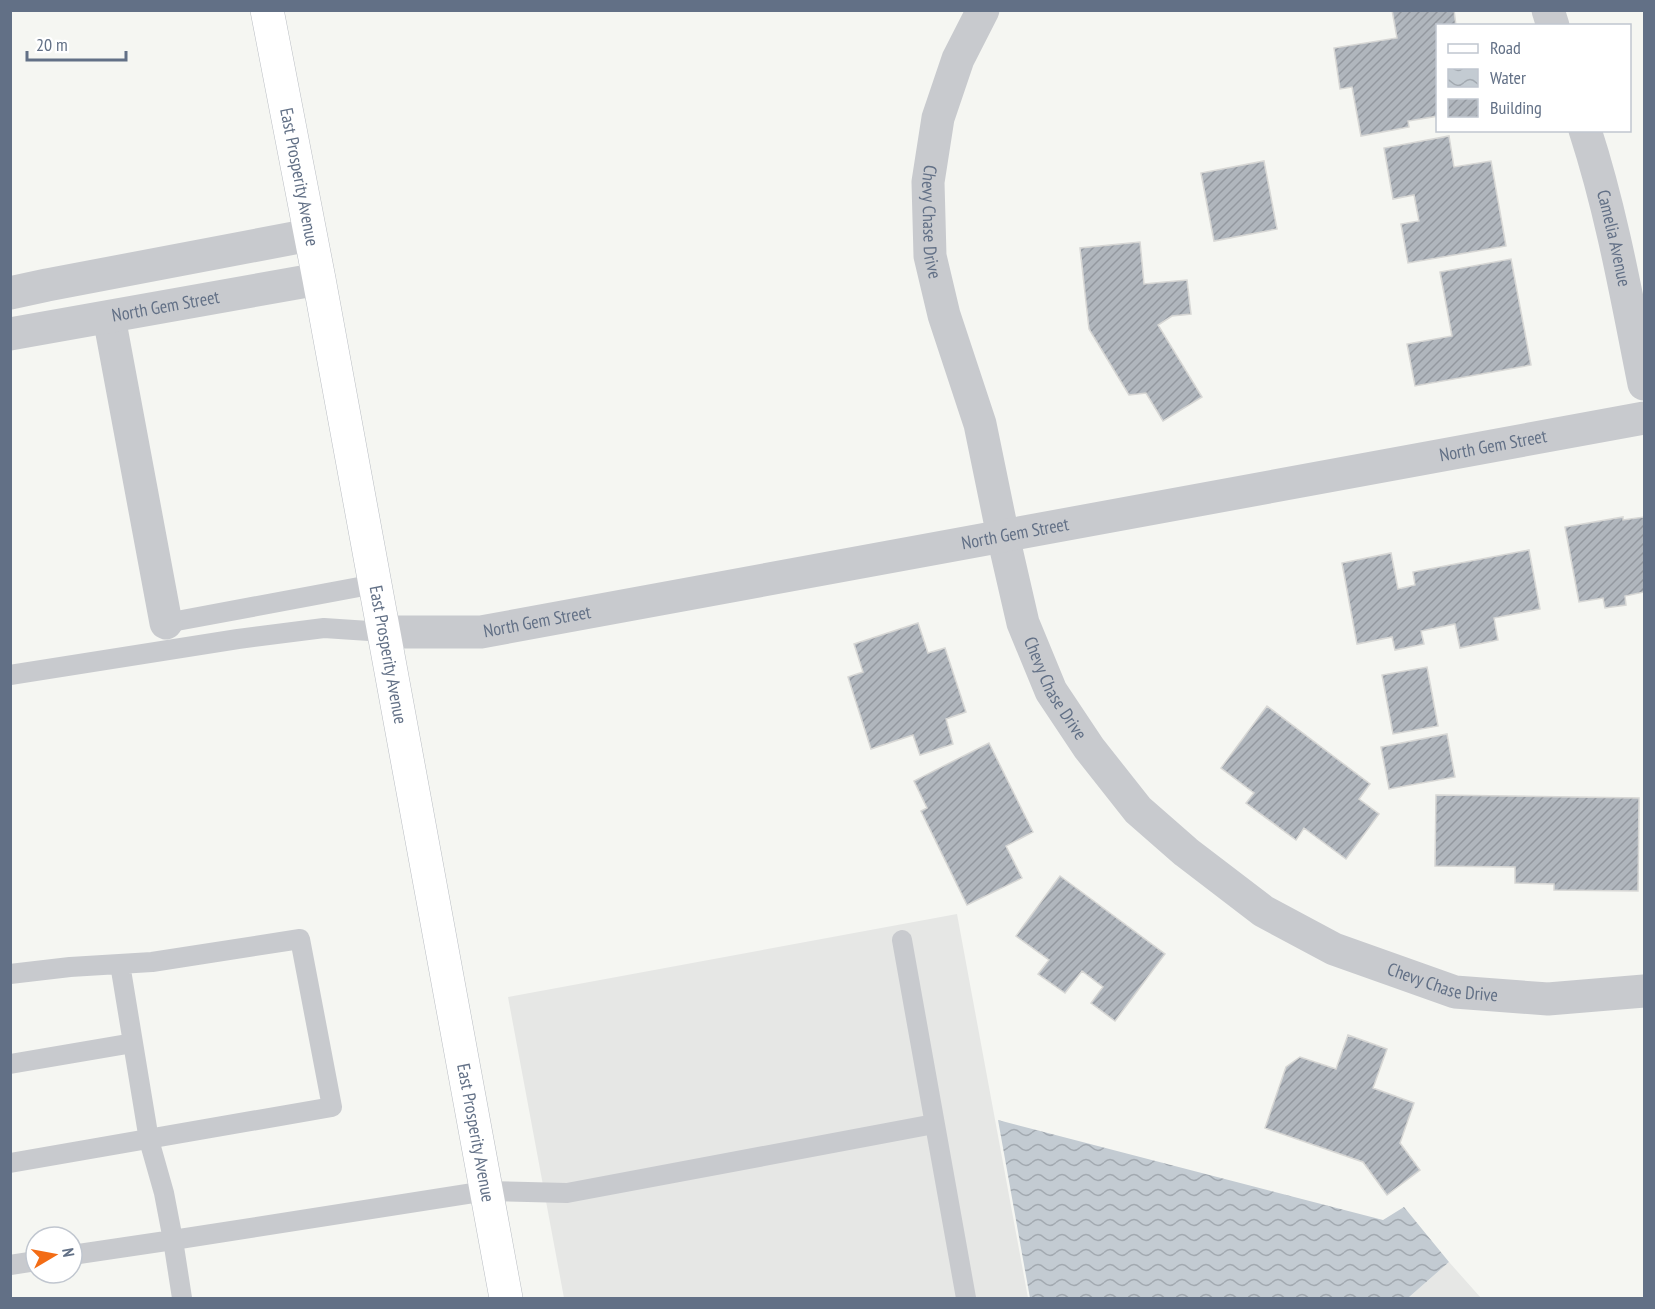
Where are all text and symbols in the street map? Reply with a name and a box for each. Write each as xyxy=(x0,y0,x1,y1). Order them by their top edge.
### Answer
scale bar xyxy=(27,24,126,62)
legend xyxy=(1436,24,1631,132)
text: 20 m xyxy=(36,33,68,56)
text: Road xyxy=(1490,36,1521,59)
text: Water xyxy=(1490,66,1526,89)
text: Building xyxy=(1490,96,1542,119)
street label: East Prosperity Avenue xyxy=(275,106,324,248)
street label: Chevy Chase Drive xyxy=(917,163,947,281)
street label: Camelia Avenue xyxy=(1592,187,1636,289)
street label: North Gem Street xyxy=(110,285,221,327)
street label: North Gem Street xyxy=(1437,424,1548,466)
street label: North Gem Street xyxy=(959,512,1071,554)
street label: East Prosperity Avenue xyxy=(364,584,412,726)
street label: North Gem Street xyxy=(481,600,593,642)
street label: Chevy Chase Drive xyxy=(1019,633,1092,744)
street label: Chevy Chase Drive xyxy=(1384,957,1499,1006)
street label: East Prosperity Avenue xyxy=(452,1062,500,1204)
north arrow xyxy=(24,1225,84,1285)
text: N xyxy=(58,1246,79,1258)

